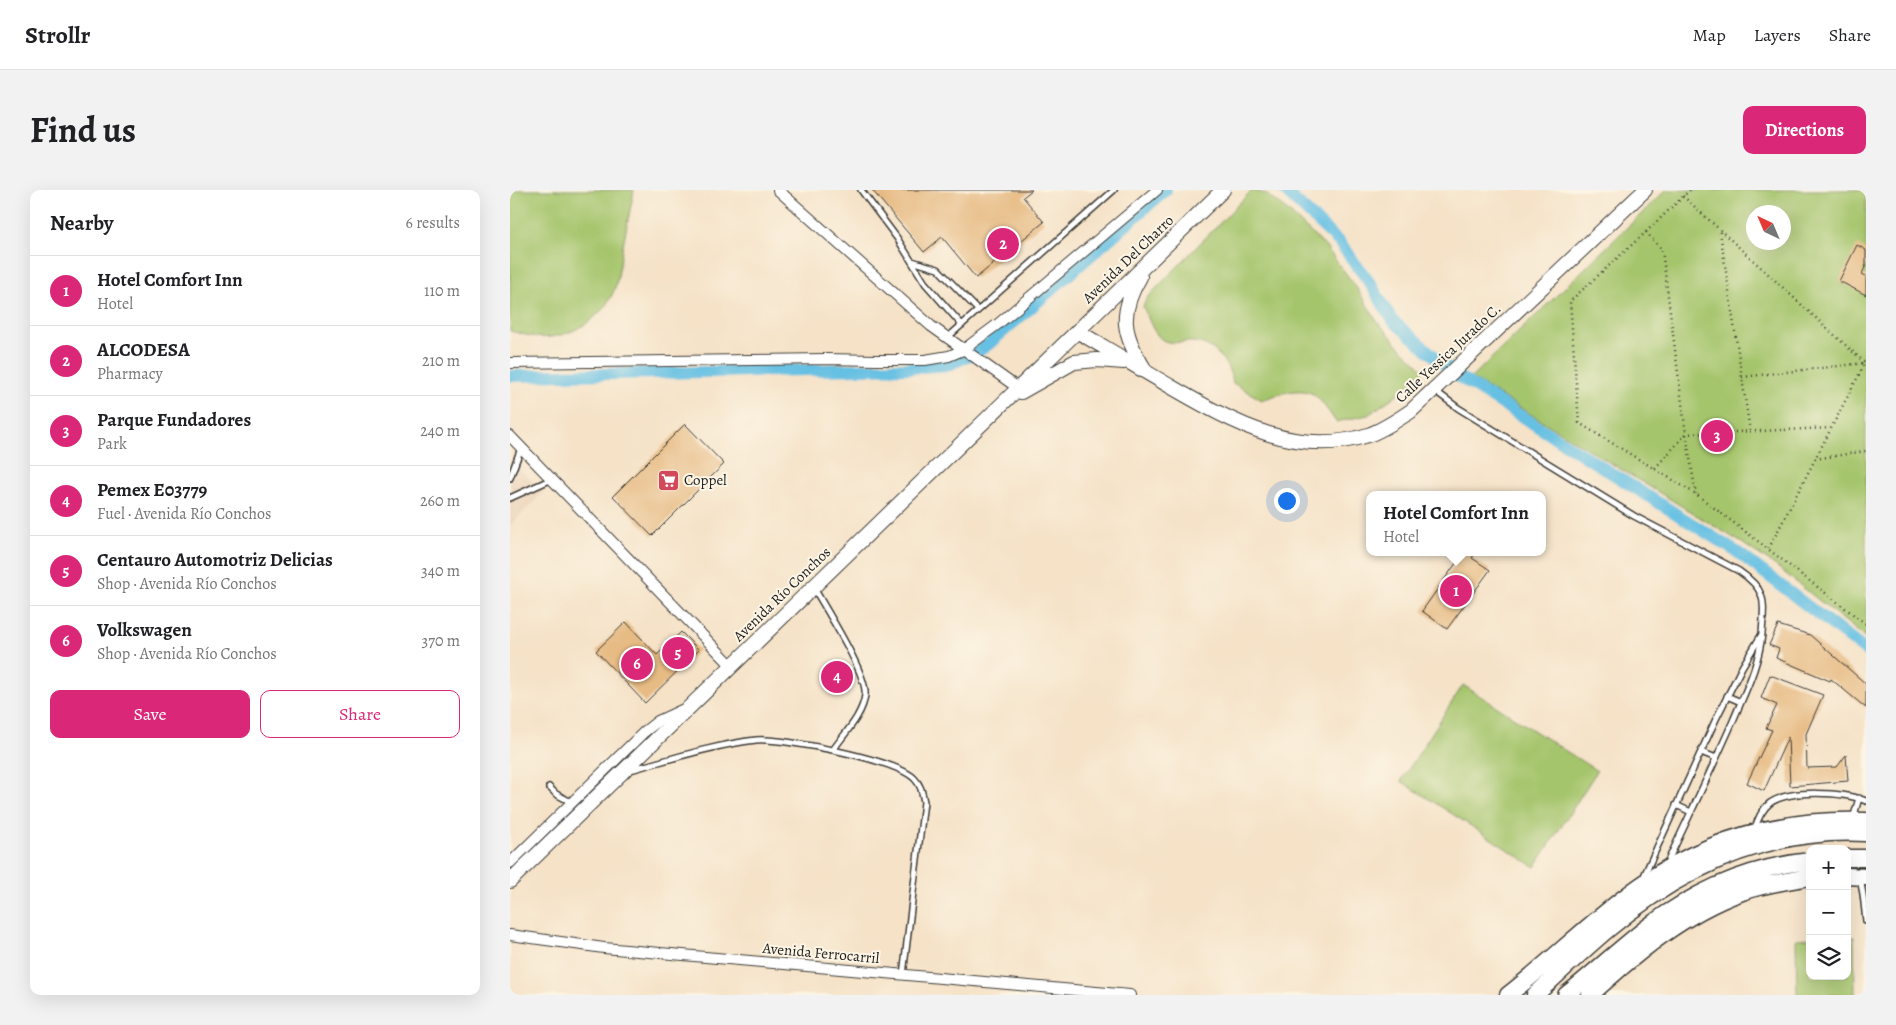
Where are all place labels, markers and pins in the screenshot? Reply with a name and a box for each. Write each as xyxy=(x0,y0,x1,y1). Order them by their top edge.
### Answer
pin: 2 xyxy=(987,225,1019,263)
pin: 3 xyxy=(1701,417,1733,455)
supermarket icon: Coppel xyxy=(656,468,680,492)
place label: Coppel xyxy=(684,470,727,490)
pin: 1 xyxy=(1440,572,1472,610)
pin: 5 xyxy=(662,634,694,672)
pin: 6 xyxy=(621,645,653,683)
pin: 4 xyxy=(821,658,853,696)

